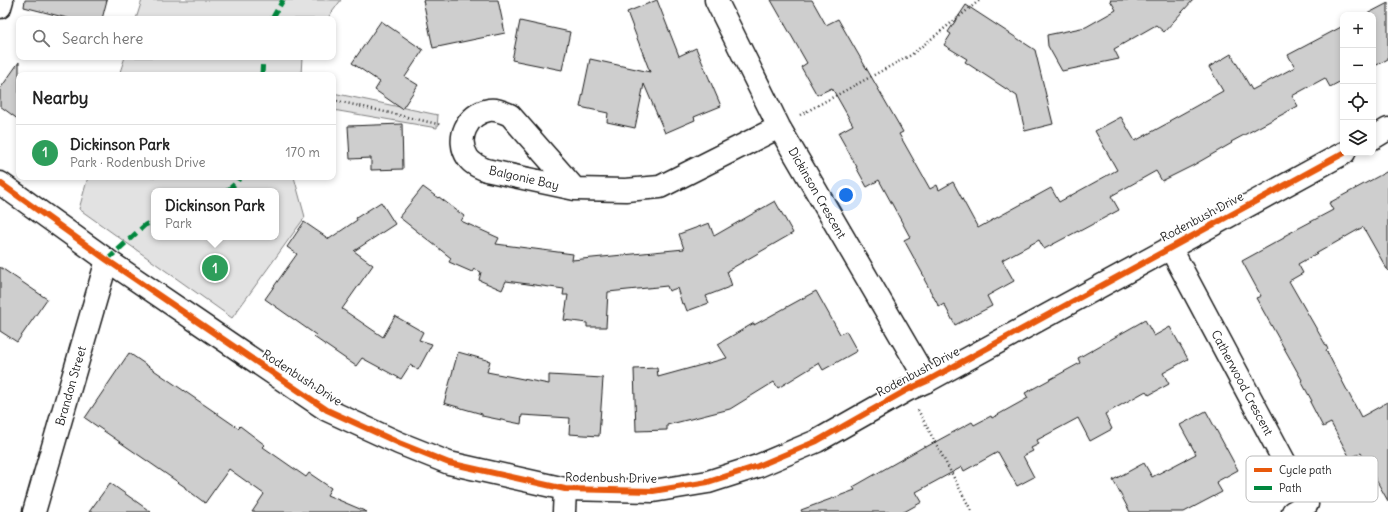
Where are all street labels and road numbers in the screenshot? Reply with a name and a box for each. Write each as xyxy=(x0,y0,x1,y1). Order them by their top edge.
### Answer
street label: Dickinson Crescent xyxy=(785,145,850,241)
street label: Balgonie Bay xyxy=(488,162,561,193)
street label: Rodenbush Drive xyxy=(1158,188,1246,245)
street label: Catherwood Crescent xyxy=(1208,327,1277,438)
street label: Rodenbush Drive xyxy=(874,343,962,400)
street label: Brandon Street xyxy=(52,344,89,427)
street label: Rodenbush Drive xyxy=(260,346,345,409)
street label: Rodenbush Drive xyxy=(565,469,657,486)

